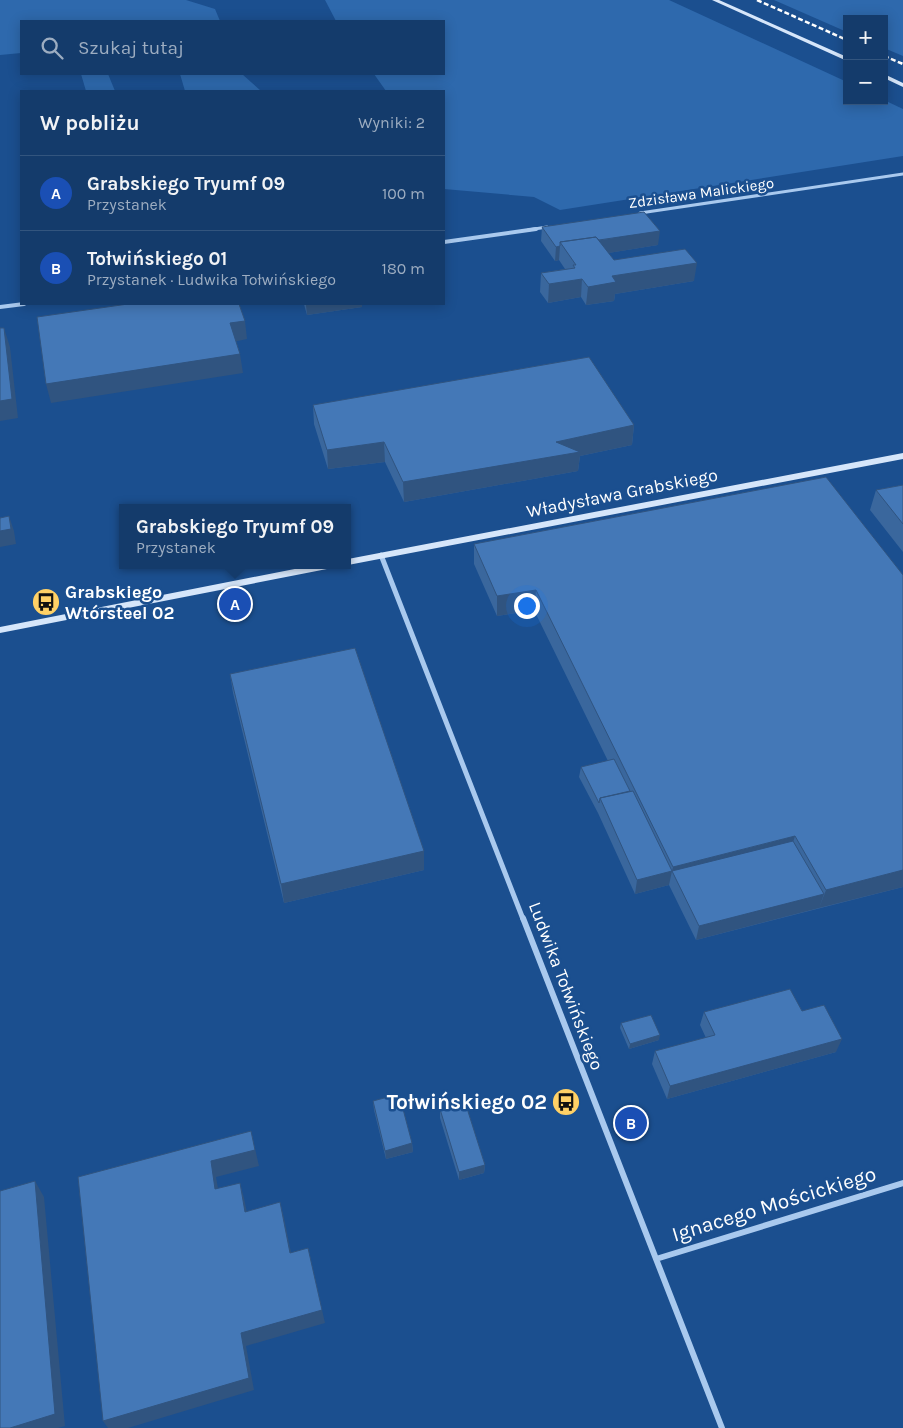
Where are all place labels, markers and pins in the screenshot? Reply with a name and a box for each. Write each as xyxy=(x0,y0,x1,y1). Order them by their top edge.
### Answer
place label: Grabskiego Wtórsteel 02 xyxy=(65,581,174,624)
pin: A xyxy=(219,585,251,623)
bus stop icon: Grabskiego Wtórsteel 02 xyxy=(31,587,61,617)
bus stop icon: Tołwińskiego 02 xyxy=(551,1087,581,1117)
place label: Tołwińskiego 02 xyxy=(387,1090,547,1114)
pin: B xyxy=(615,1104,647,1142)

